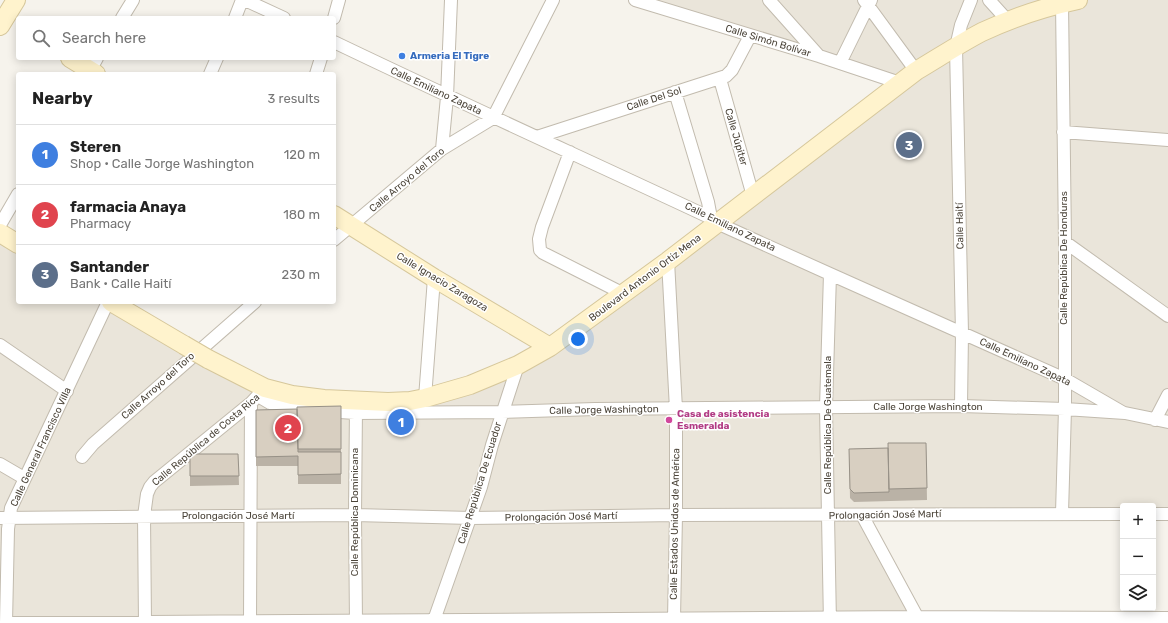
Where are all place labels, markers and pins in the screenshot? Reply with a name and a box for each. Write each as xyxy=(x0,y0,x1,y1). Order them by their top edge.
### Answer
place label: Armeria El Tigre xyxy=(410,50,489,62)
marker: Armeria El Tigre xyxy=(397,51,407,61)
pin: 3 xyxy=(896,130,922,160)
pin: 1 xyxy=(388,407,414,437)
place label: Casa de asistencia Esmeralda xyxy=(677,408,769,432)
pin: 2 xyxy=(275,413,301,443)
marker: Casa de asistencia Esmeralda xyxy=(664,415,674,425)

